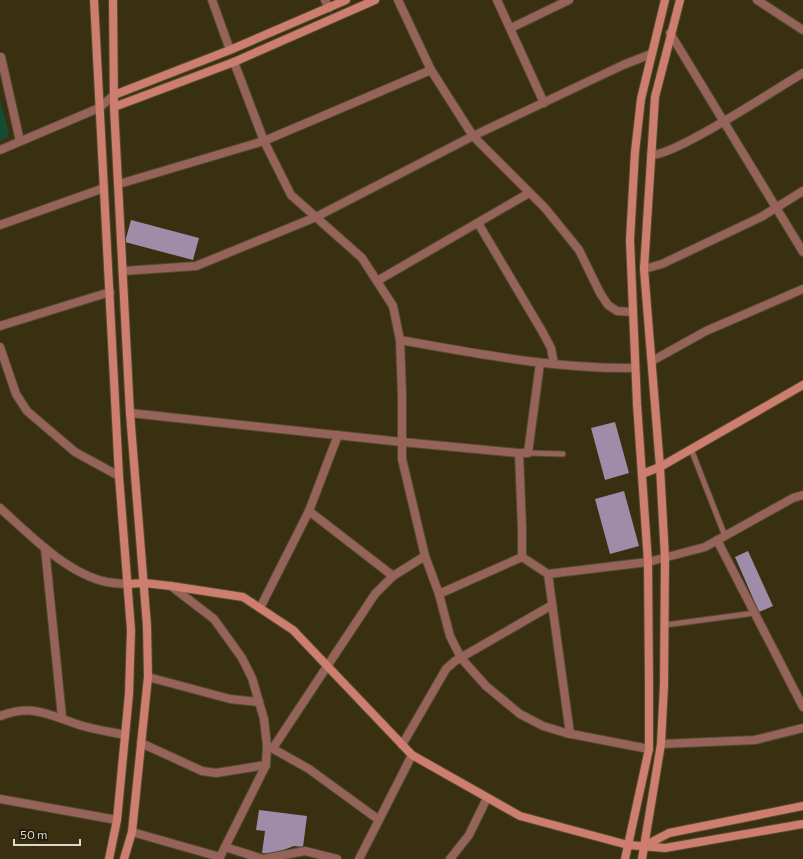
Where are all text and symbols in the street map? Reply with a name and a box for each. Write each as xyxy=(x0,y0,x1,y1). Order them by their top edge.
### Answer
scale bar xyxy=(14,821,80,847)
text: 50 m xyxy=(20,827,48,841)

